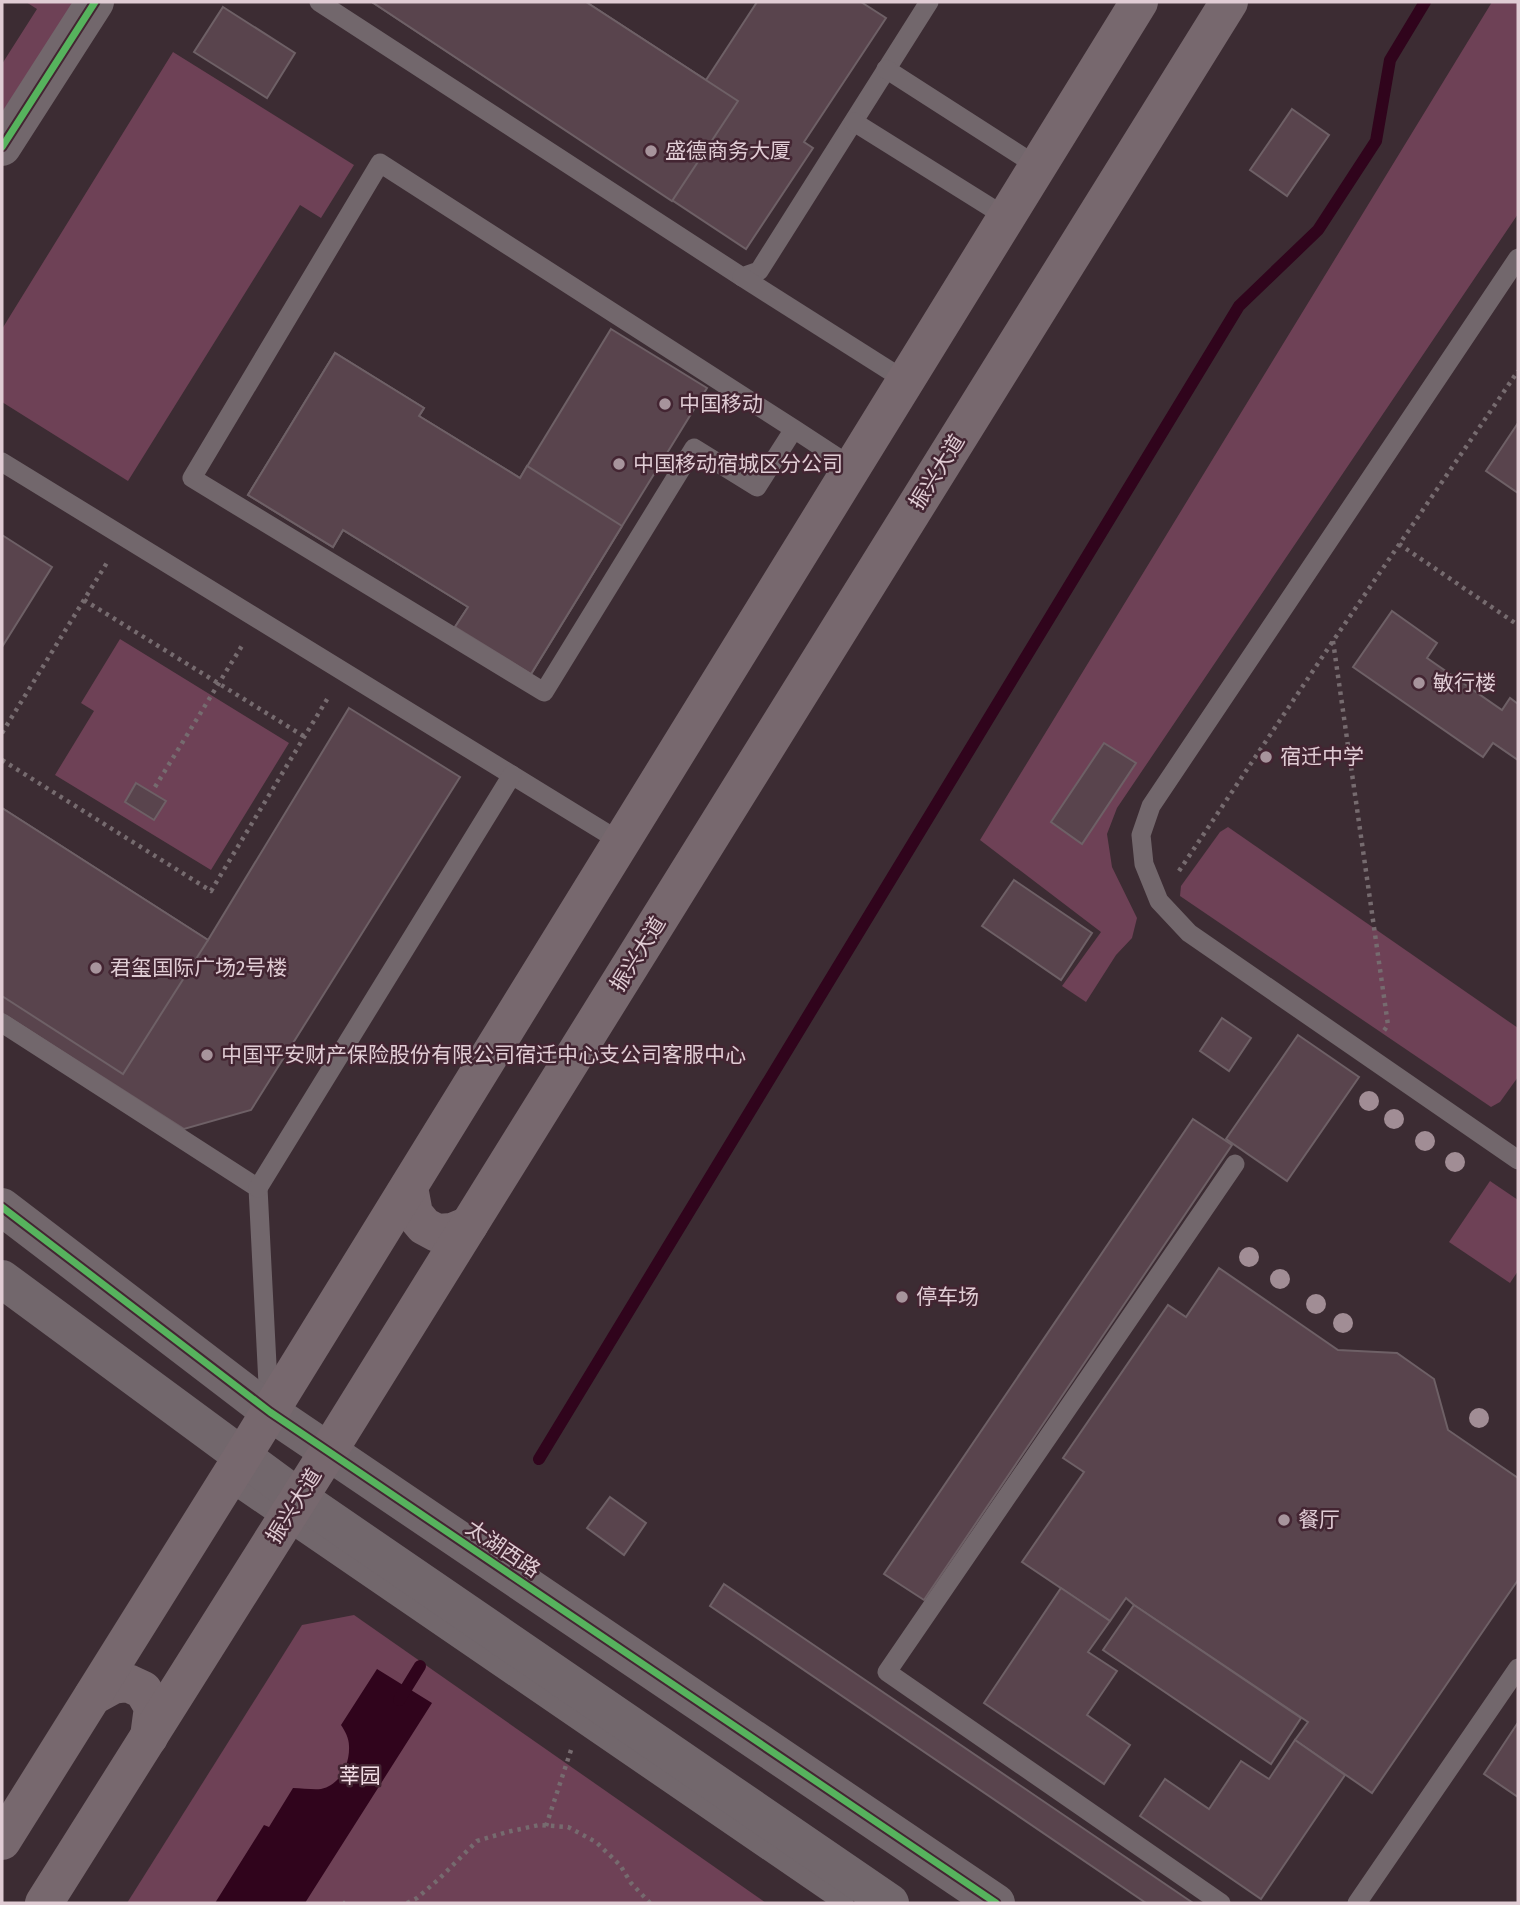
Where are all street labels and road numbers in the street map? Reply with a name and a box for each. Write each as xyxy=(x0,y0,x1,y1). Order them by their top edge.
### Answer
street label: 振兴大道 xyxy=(904,429,970,515)
street label: 振兴大道 xyxy=(605,911,671,997)
street label: 振兴大道 xyxy=(261,1463,327,1549)
street label: 太湖西路 xyxy=(461,1515,545,1583)

